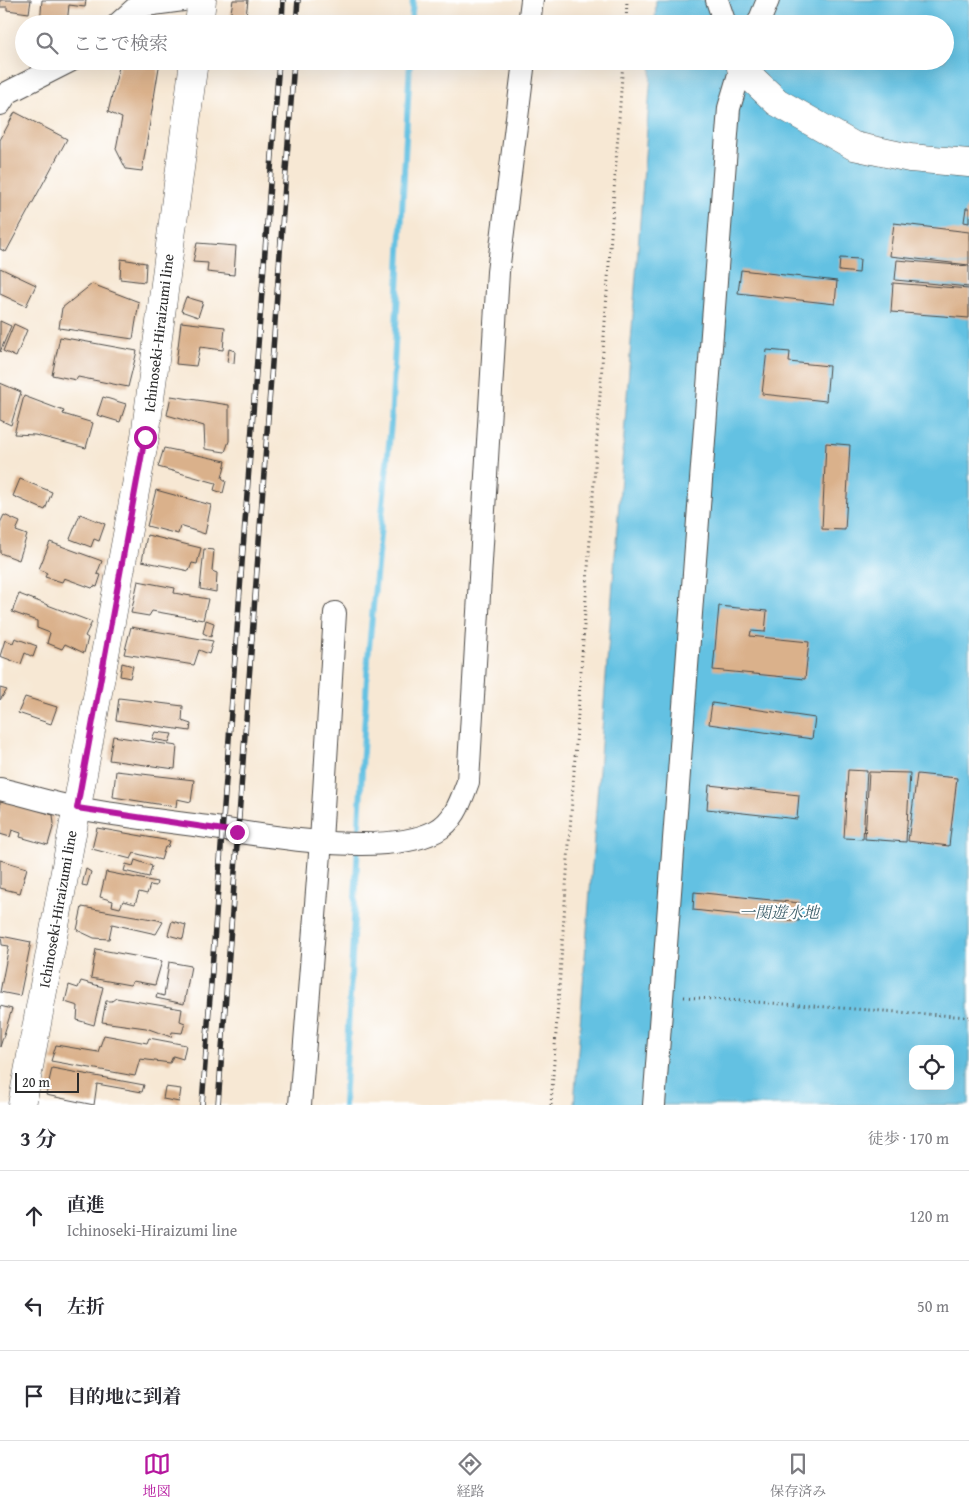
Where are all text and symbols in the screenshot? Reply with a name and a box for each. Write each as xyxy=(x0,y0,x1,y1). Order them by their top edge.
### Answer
search box xyxy=(15,15,954,70)
icon: search xyxy=(33,29,61,57)
text: ここで検索 xyxy=(73,29,168,57)
street label: Ichinoseki-Hiraizumi line xyxy=(138,252,179,413)
route start xyxy=(134,426,157,449)
route end xyxy=(226,821,249,844)
street label: Ichinoseki-Hiraizumi line xyxy=(33,829,82,989)
water label: 一関遊水地 xyxy=(739,900,821,924)
map controls xyxy=(909,1045,954,1090)
button: locate xyxy=(909,1045,954,1090)
scale bar xyxy=(15,1070,79,1093)
text: 20 m xyxy=(22,1072,50,1092)
text: 3 分 xyxy=(20,1123,57,1154)
text: 徒歩 · 170 m xyxy=(868,1126,949,1150)
text: 直進 xyxy=(67,1190,105,1218)
icon: ahead xyxy=(20,1202,48,1230)
text: 120 m xyxy=(909,1204,949,1228)
text: Ichinoseki-Hiraizumi line xyxy=(67,1218,237,1242)
icon: left xyxy=(20,1292,48,1320)
text: 左折 xyxy=(67,1292,105,1320)
text: 50 m xyxy=(917,1294,949,1318)
icon: arrive xyxy=(20,1382,48,1410)
text: 目的地に到着 xyxy=(67,1382,181,1410)
tab: 地図 xyxy=(143,1450,171,1501)
tab: 経路 xyxy=(456,1450,484,1501)
tab: 保存済み xyxy=(770,1450,826,1501)

